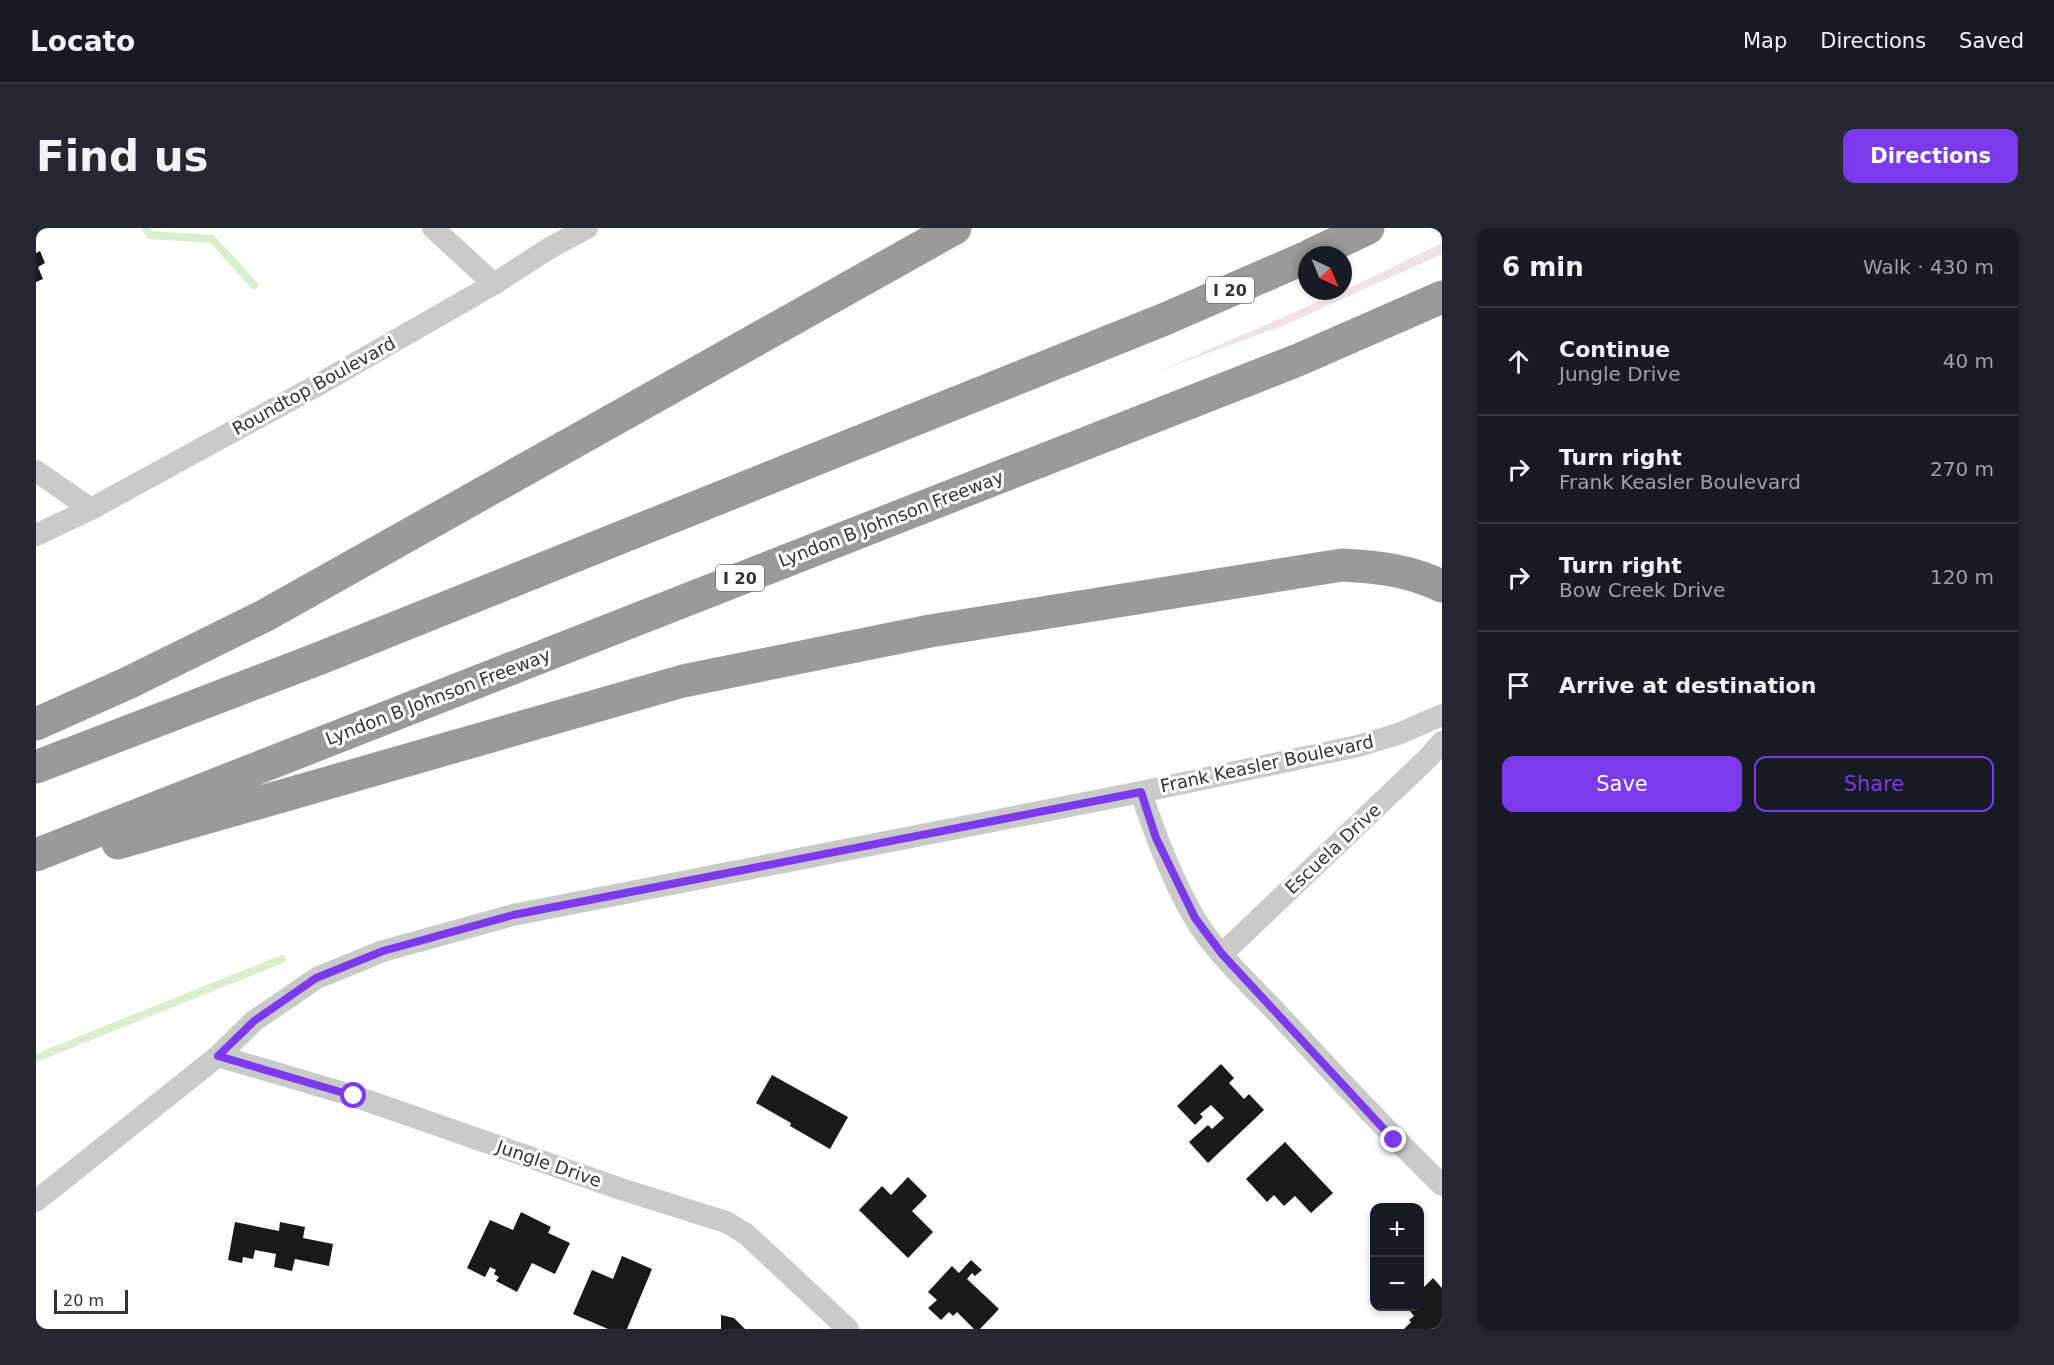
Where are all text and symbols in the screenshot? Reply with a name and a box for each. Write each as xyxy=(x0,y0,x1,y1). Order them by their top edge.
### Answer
text: Locato xyxy=(30,25,135,58)
text: Map xyxy=(1743,29,1787,53)
text: Directions xyxy=(1820,29,1926,53)
text: Saved xyxy=(1959,29,2024,53)
button: Directions xyxy=(1843,129,2018,183)
text: Find us xyxy=(36,132,209,181)
north arrow xyxy=(1298,246,1352,300)
text: 6 min xyxy=(1502,252,1584,282)
text: Walk · 430 m xyxy=(1863,255,1994,279)
road number: I 20 xyxy=(1206,277,1254,303)
street label: Roundtop Boulevard xyxy=(229,332,399,439)
text: Continue xyxy=(1559,337,1670,362)
icon: ahead xyxy=(1502,345,1535,378)
text: 40 m xyxy=(1943,349,1994,373)
text: Jungle Drive xyxy=(1559,362,1680,386)
text: Turn right xyxy=(1559,445,1682,470)
icon: right xyxy=(1502,453,1535,486)
text: 270 m xyxy=(1930,457,1994,481)
street label: Lyndon B Johnson Freeway xyxy=(775,466,1007,571)
text: Frank Keasler Boulevard xyxy=(1559,470,1801,494)
text: Turn right xyxy=(1559,553,1682,578)
icon: right xyxy=(1502,561,1535,594)
road number: I 20 xyxy=(716,565,764,591)
text: 120 m xyxy=(1930,565,1994,589)
text: Bow Creek Drive xyxy=(1559,578,1725,602)
street label: Lyndon B Johnson Freeway xyxy=(322,644,554,749)
icon: arrive xyxy=(1502,669,1535,702)
text: Arrive at destination xyxy=(1559,673,1816,698)
street label: Frank Keasler Boulevard xyxy=(1158,731,1376,796)
button: Save xyxy=(1502,756,1742,812)
button: Share xyxy=(1754,756,1994,812)
street label: Escuela Drive xyxy=(1281,799,1385,898)
route start xyxy=(340,1082,366,1108)
route end xyxy=(1380,1126,1406,1152)
street label: Jungle Drive xyxy=(493,1135,604,1191)
map controls xyxy=(1370,1203,1424,1311)
button: + xyxy=(1370,1203,1424,1257)
button: − xyxy=(1370,1257,1424,1311)
scale bar xyxy=(54,1287,128,1314)
text: 20 m xyxy=(63,1291,104,1310)

